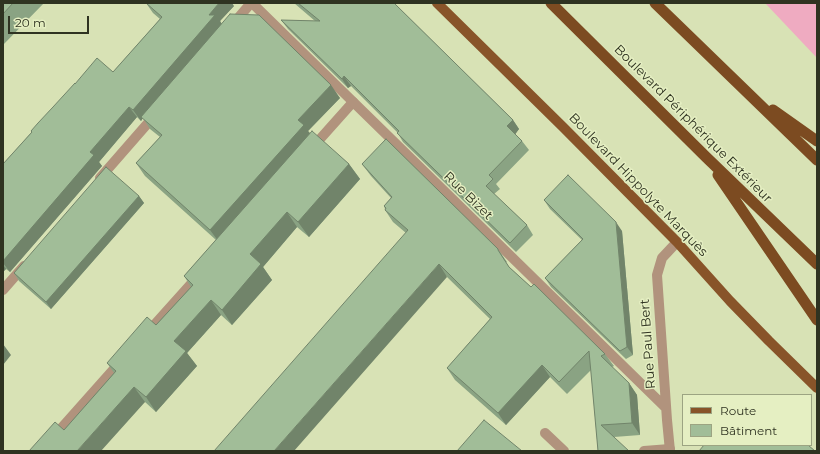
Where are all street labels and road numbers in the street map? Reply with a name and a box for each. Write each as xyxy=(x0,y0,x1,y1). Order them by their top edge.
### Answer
street label: Boulevard Périphérique Extérieur xyxy=(611,42,775,206)
street label: Boulevard Hippolyte Marquès xyxy=(565,110,711,260)
street label: Rue Bizet xyxy=(440,169,496,223)
street label: Rue Paul Bert xyxy=(637,298,659,390)

